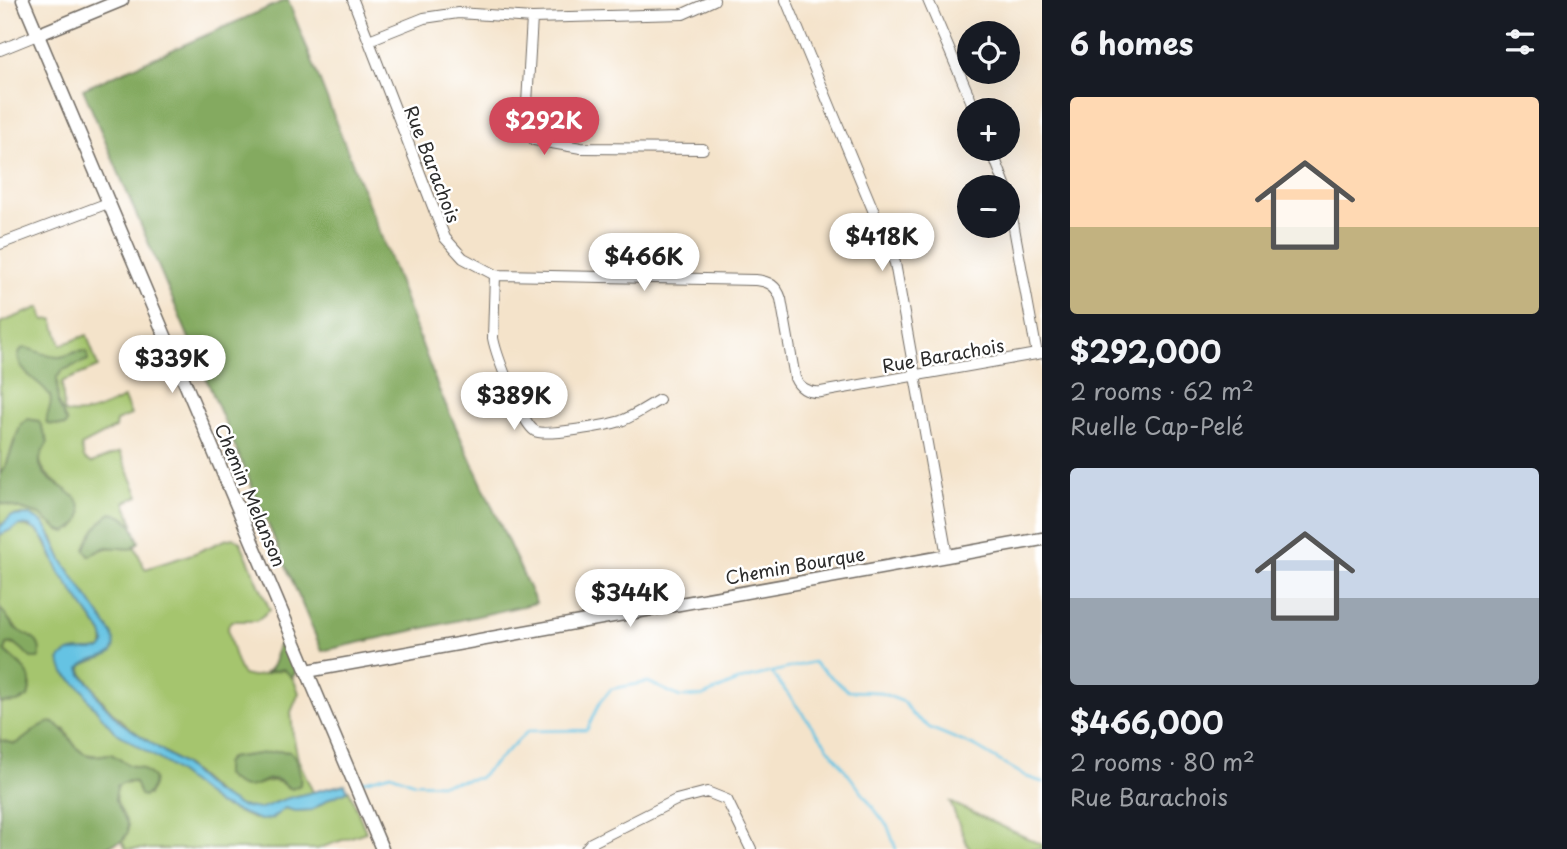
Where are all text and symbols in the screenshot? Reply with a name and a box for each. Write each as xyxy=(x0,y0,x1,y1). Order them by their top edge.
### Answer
text: 6 homes xyxy=(1070,20,1193,65)
map controls xyxy=(957,21,1020,238)
button: locate xyxy=(957,21,1020,84)
icon: filters xyxy=(1501,23,1539,61)
pin: $292K xyxy=(495,97,593,157)
button: + xyxy=(957,98,1020,161)
street label: Rue Barachois xyxy=(398,101,468,227)
text: $292K xyxy=(505,102,583,137)
icon: home xyxy=(1242,142,1368,268)
button: − xyxy=(957,175,1020,238)
pin: $418K xyxy=(833,214,931,273)
text: $418K xyxy=(845,218,919,253)
pin: $466K xyxy=(595,233,693,293)
text: $466K xyxy=(605,238,683,273)
text: $292,000 xyxy=(1070,328,1221,373)
street label: Rue Barachois xyxy=(880,331,1006,379)
pin: $339K xyxy=(123,336,221,395)
text: $339K xyxy=(135,340,209,375)
pin: $389K xyxy=(465,372,563,432)
text: 2 rooms · 62 m² xyxy=(1070,373,1254,408)
text: $389K xyxy=(477,377,551,412)
text: Ruelle Cap-Pelé xyxy=(1070,408,1244,443)
street label: Chemin Melanson xyxy=(209,419,293,571)
icon: home xyxy=(1242,513,1368,639)
street label: Chemin Bourque xyxy=(723,539,867,591)
pin: $344K xyxy=(581,570,679,629)
text: $344K xyxy=(591,574,669,609)
text: $466,000 xyxy=(1070,699,1224,744)
text: 2 rooms · 80 m² xyxy=(1070,744,1255,779)
text: Rue Barachois xyxy=(1070,779,1228,814)

